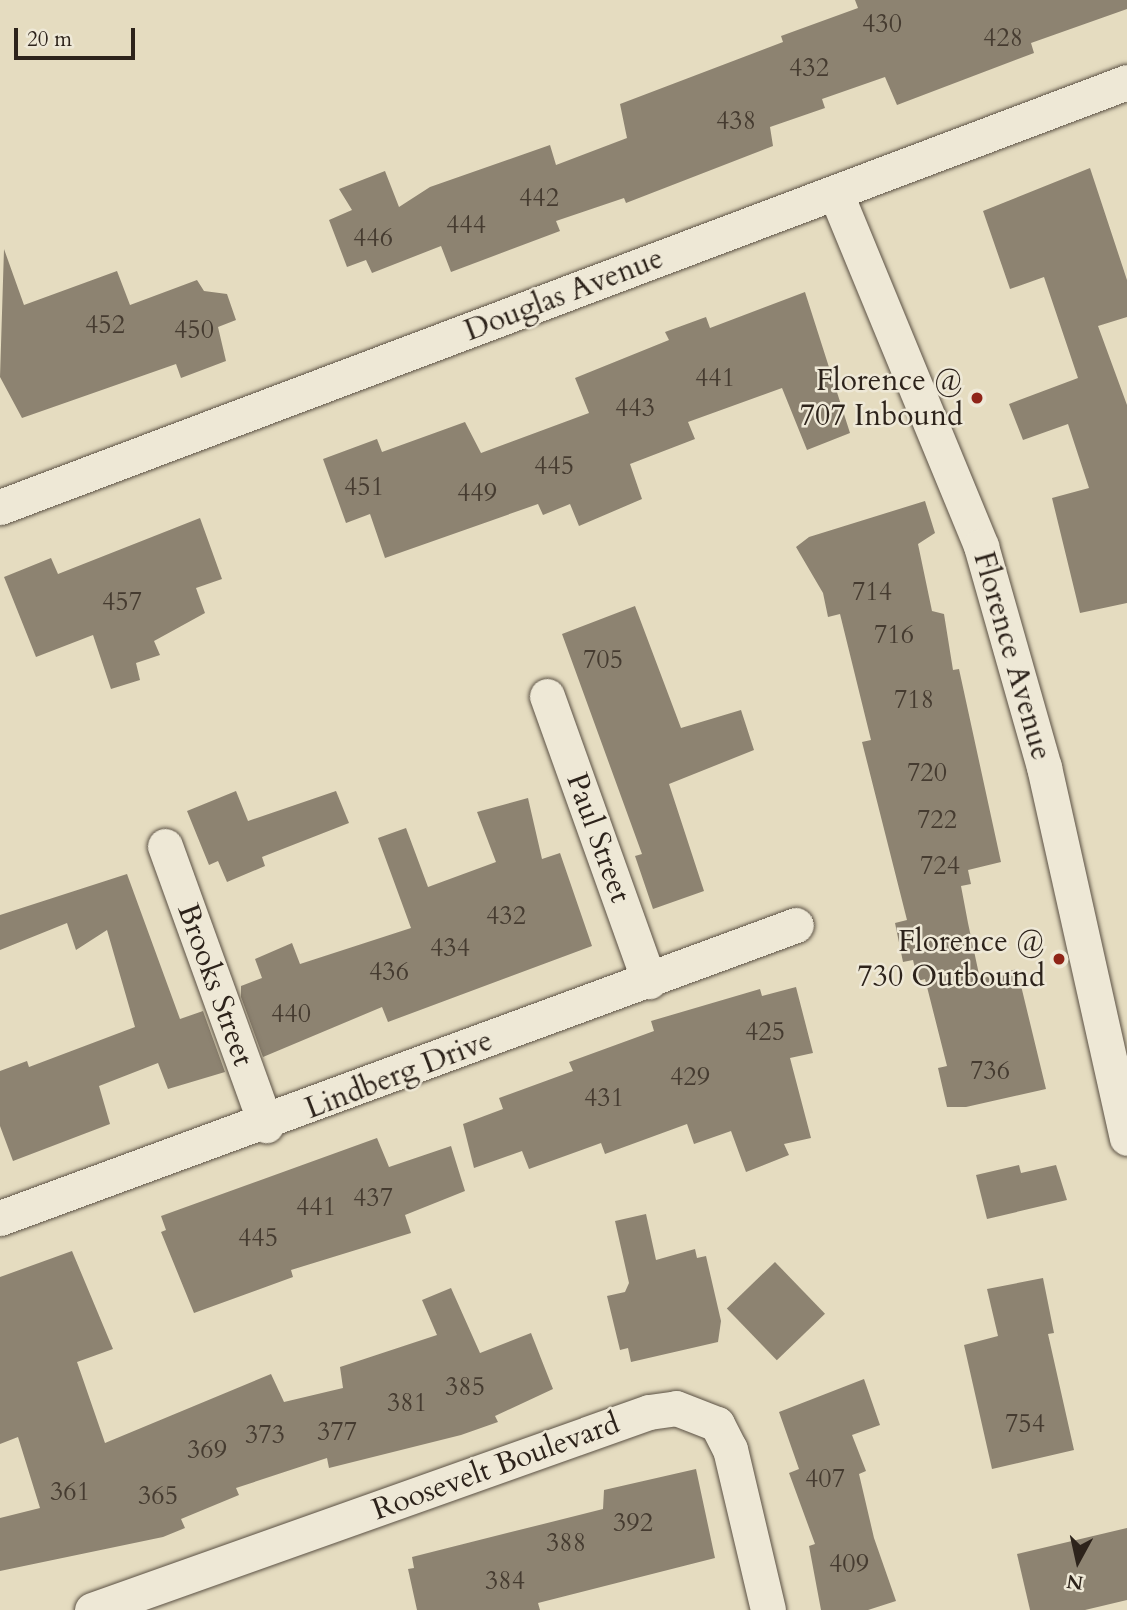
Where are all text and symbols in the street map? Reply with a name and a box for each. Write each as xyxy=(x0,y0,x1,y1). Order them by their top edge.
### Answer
house number: 430 xyxy=(862,8,902,40)
scale bar xyxy=(18,14,138,58)
house number: 428 xyxy=(983,22,1023,54)
text: 20 m xyxy=(27,25,72,54)
house number: 432 xyxy=(789,52,829,84)
house number: 438 xyxy=(716,105,756,137)
house number: 442 xyxy=(519,182,559,214)
house number: 444 xyxy=(446,209,486,241)
house number: 446 xyxy=(353,222,393,254)
street label: Douglas Avenue xyxy=(460,241,668,349)
house number: 452 xyxy=(85,309,125,341)
house number: 450 xyxy=(174,314,214,346)
house number: 441 xyxy=(695,362,735,394)
place label: Florence @ 707 Inbound xyxy=(800,363,963,434)
marker: Florence @ 707 Inbound xyxy=(969,390,985,406)
house number: 443 xyxy=(615,392,655,424)
house number: 445 xyxy=(534,450,574,482)
house number: 451 xyxy=(344,471,384,503)
house number: 449 xyxy=(457,477,497,509)
street label: Florence Avenue xyxy=(965,548,1059,764)
house number: 714 xyxy=(852,576,892,608)
house number: 457 xyxy=(102,586,142,618)
house number: 716 xyxy=(874,619,914,651)
house number: 705 xyxy=(583,644,623,676)
house number: 718 xyxy=(894,684,934,716)
house number: 720 xyxy=(907,757,947,789)
street label: Paul Street xyxy=(558,768,638,908)
house number: 722 xyxy=(917,804,957,836)
house number: 724 xyxy=(920,850,960,882)
street label: Brooks Street xyxy=(169,899,261,1071)
house number: 432 xyxy=(486,900,526,932)
place label: Florence @ 730 Outbound xyxy=(857,924,1045,995)
house number: 434 xyxy=(430,932,470,964)
marker: Florence @ 730 Outbound xyxy=(1051,951,1067,967)
house number: 436 xyxy=(369,956,409,988)
house number: 440 xyxy=(271,998,311,1030)
house number: 425 xyxy=(745,1016,785,1048)
street label: Lindberg Drive xyxy=(300,1023,498,1127)
house number: 736 xyxy=(970,1055,1010,1087)
house number: 429 xyxy=(670,1061,710,1093)
house number: 431 xyxy=(584,1082,624,1114)
house number: 437 xyxy=(353,1182,393,1214)
house number: 441 xyxy=(296,1191,336,1223)
house number: 445 xyxy=(238,1222,278,1254)
house number: 385 xyxy=(445,1371,485,1403)
house number: 381 xyxy=(387,1387,427,1419)
street label: Roosevelt Boulevard xyxy=(368,1406,624,1528)
house number: 754 xyxy=(1005,1408,1045,1440)
house number: 377 xyxy=(317,1416,357,1448)
house number: 373 xyxy=(245,1419,285,1451)
house number: 369 xyxy=(187,1434,227,1466)
house number: 407 xyxy=(805,1463,845,1495)
house number: 361 xyxy=(50,1476,90,1508)
house number: 365 xyxy=(138,1480,178,1512)
house number: 392 xyxy=(613,1507,653,1539)
north arrow xyxy=(1043,1526,1113,1596)
house number: 388 xyxy=(546,1527,586,1559)
house number: 409 xyxy=(829,1548,869,1580)
house number: 384 xyxy=(485,1565,525,1597)
text: N xyxy=(1065,1568,1085,1596)

